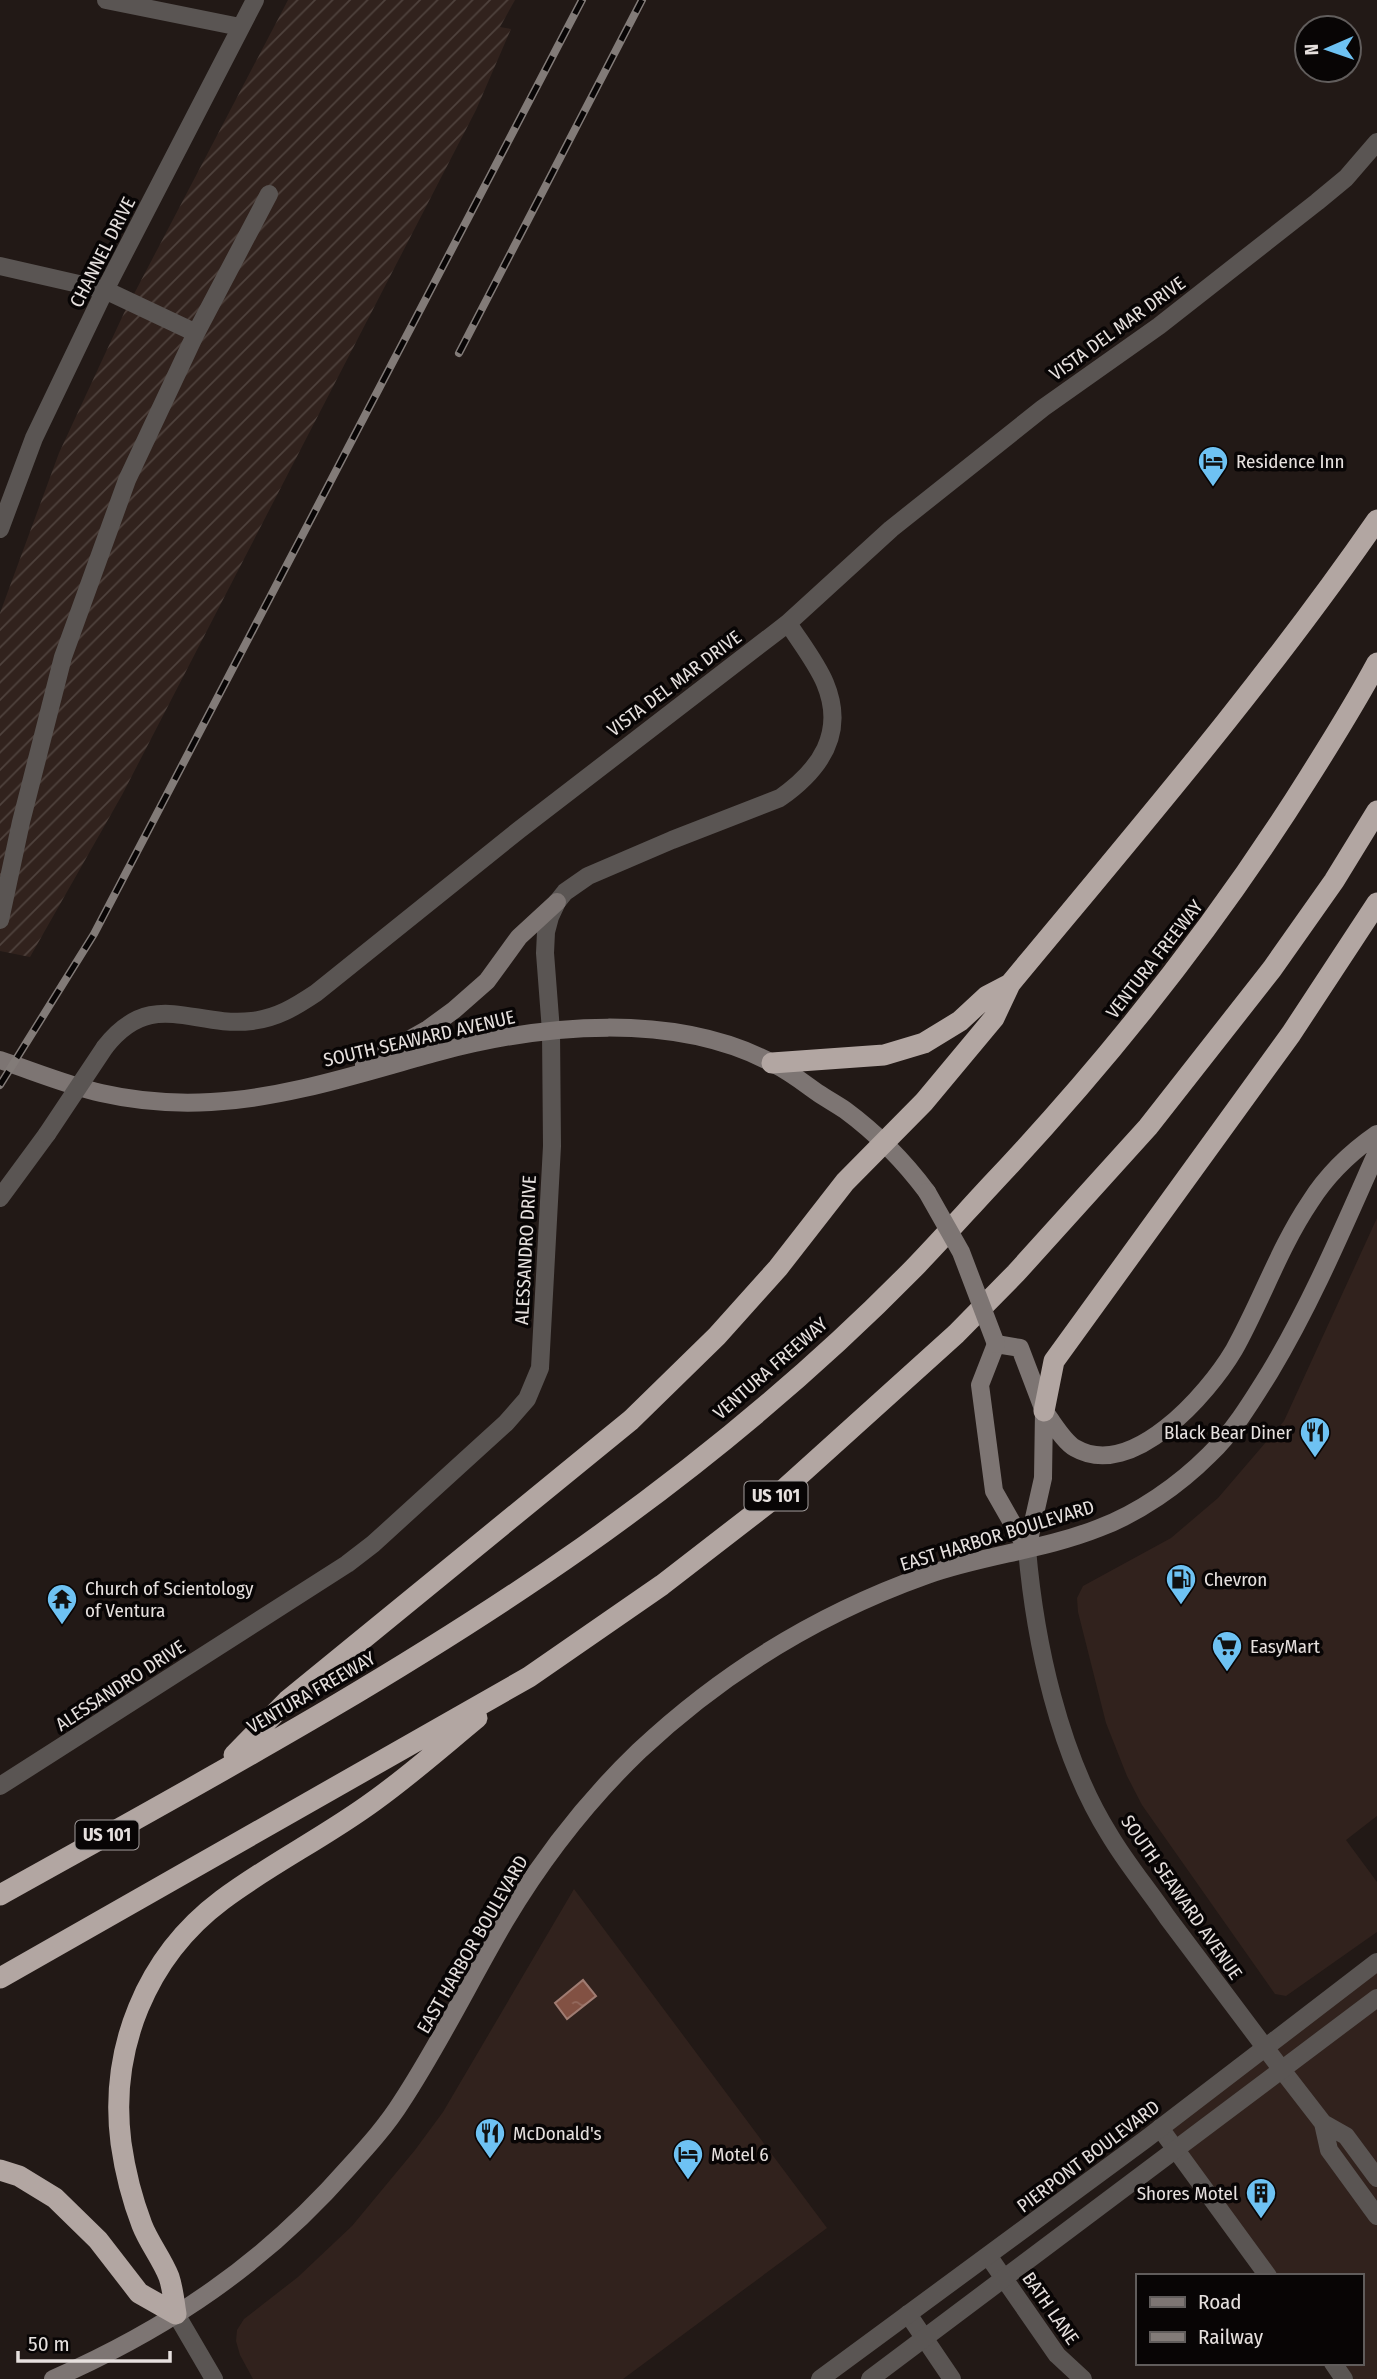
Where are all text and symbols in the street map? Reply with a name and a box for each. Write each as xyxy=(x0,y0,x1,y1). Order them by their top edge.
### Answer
north arrow xyxy=(1293,14,1363,84)
text: N xyxy=(1300,43,1323,56)
street label: CHANNEL DRIVE xyxy=(65,193,140,311)
street label: VISTA DEL MAR DRIVE xyxy=(1045,271,1190,385)
hotel icon: Residence Inn xyxy=(1196,444,1230,488)
place label: Residence Inn xyxy=(1236,450,1345,473)
street label: VISTA DEL MAR DRIVE xyxy=(603,625,746,741)
street label: VENTURA FREEWAY xyxy=(1101,895,1208,1023)
street label: SOUTH SEAWARD AVENUE xyxy=(321,1005,517,1072)
street label: ALESSANDRO DRIVE xyxy=(510,1175,541,1325)
street label: VENTURA FREEWAY xyxy=(708,1312,833,1424)
restaurant icon: Black Bear Diner xyxy=(1298,1415,1332,1459)
place label: Black Bear Diner xyxy=(1164,1421,1292,1444)
road number: US 101 xyxy=(744,1482,808,1511)
street label: EAST HARBOR BOULEVARD xyxy=(897,1495,1097,1576)
fuel station icon: Chevron xyxy=(1164,1562,1198,1606)
place label: Chevron xyxy=(1204,1568,1267,1591)
place label: Church of Scientology of Ventura xyxy=(85,1577,254,1622)
temple icon: Church of Scientology of Ventura xyxy=(45,1582,79,1626)
supermarket icon: EasyMart xyxy=(1210,1629,1244,1673)
street label: ALESSANDRO DRIVE xyxy=(51,1635,189,1736)
place label: EasyMart xyxy=(1250,1635,1321,1658)
street label: VENTURA FREEWAY xyxy=(243,1646,380,1738)
street label: SOUTH SEAWARD AVENUE xyxy=(1116,1811,1247,1984)
road number: US 101 xyxy=(76,1821,138,1850)
street label: EAST HARBOR BOULEVARD xyxy=(412,1851,533,2037)
street label: PIERPONT BOULEVARD xyxy=(1013,2095,1164,2217)
restaurant icon: McDonald's xyxy=(473,2116,507,2160)
place label: McDonald's xyxy=(513,2122,602,2145)
hotel icon: Motel 6 xyxy=(671,2137,705,2181)
place label: Motel 6 xyxy=(711,2143,769,2166)
building icon: Shores Motel xyxy=(1244,2176,1278,2220)
place label: Shores Motel xyxy=(1137,2182,1238,2205)
street label: BATH LANE xyxy=(1017,2268,1084,2349)
legend xyxy=(1136,2274,1363,2365)
text: Road xyxy=(1198,2289,1242,2315)
scale bar xyxy=(18,2320,170,2364)
text: Railway xyxy=(1198,2324,1264,2350)
text: 50 m xyxy=(28,2331,70,2357)

